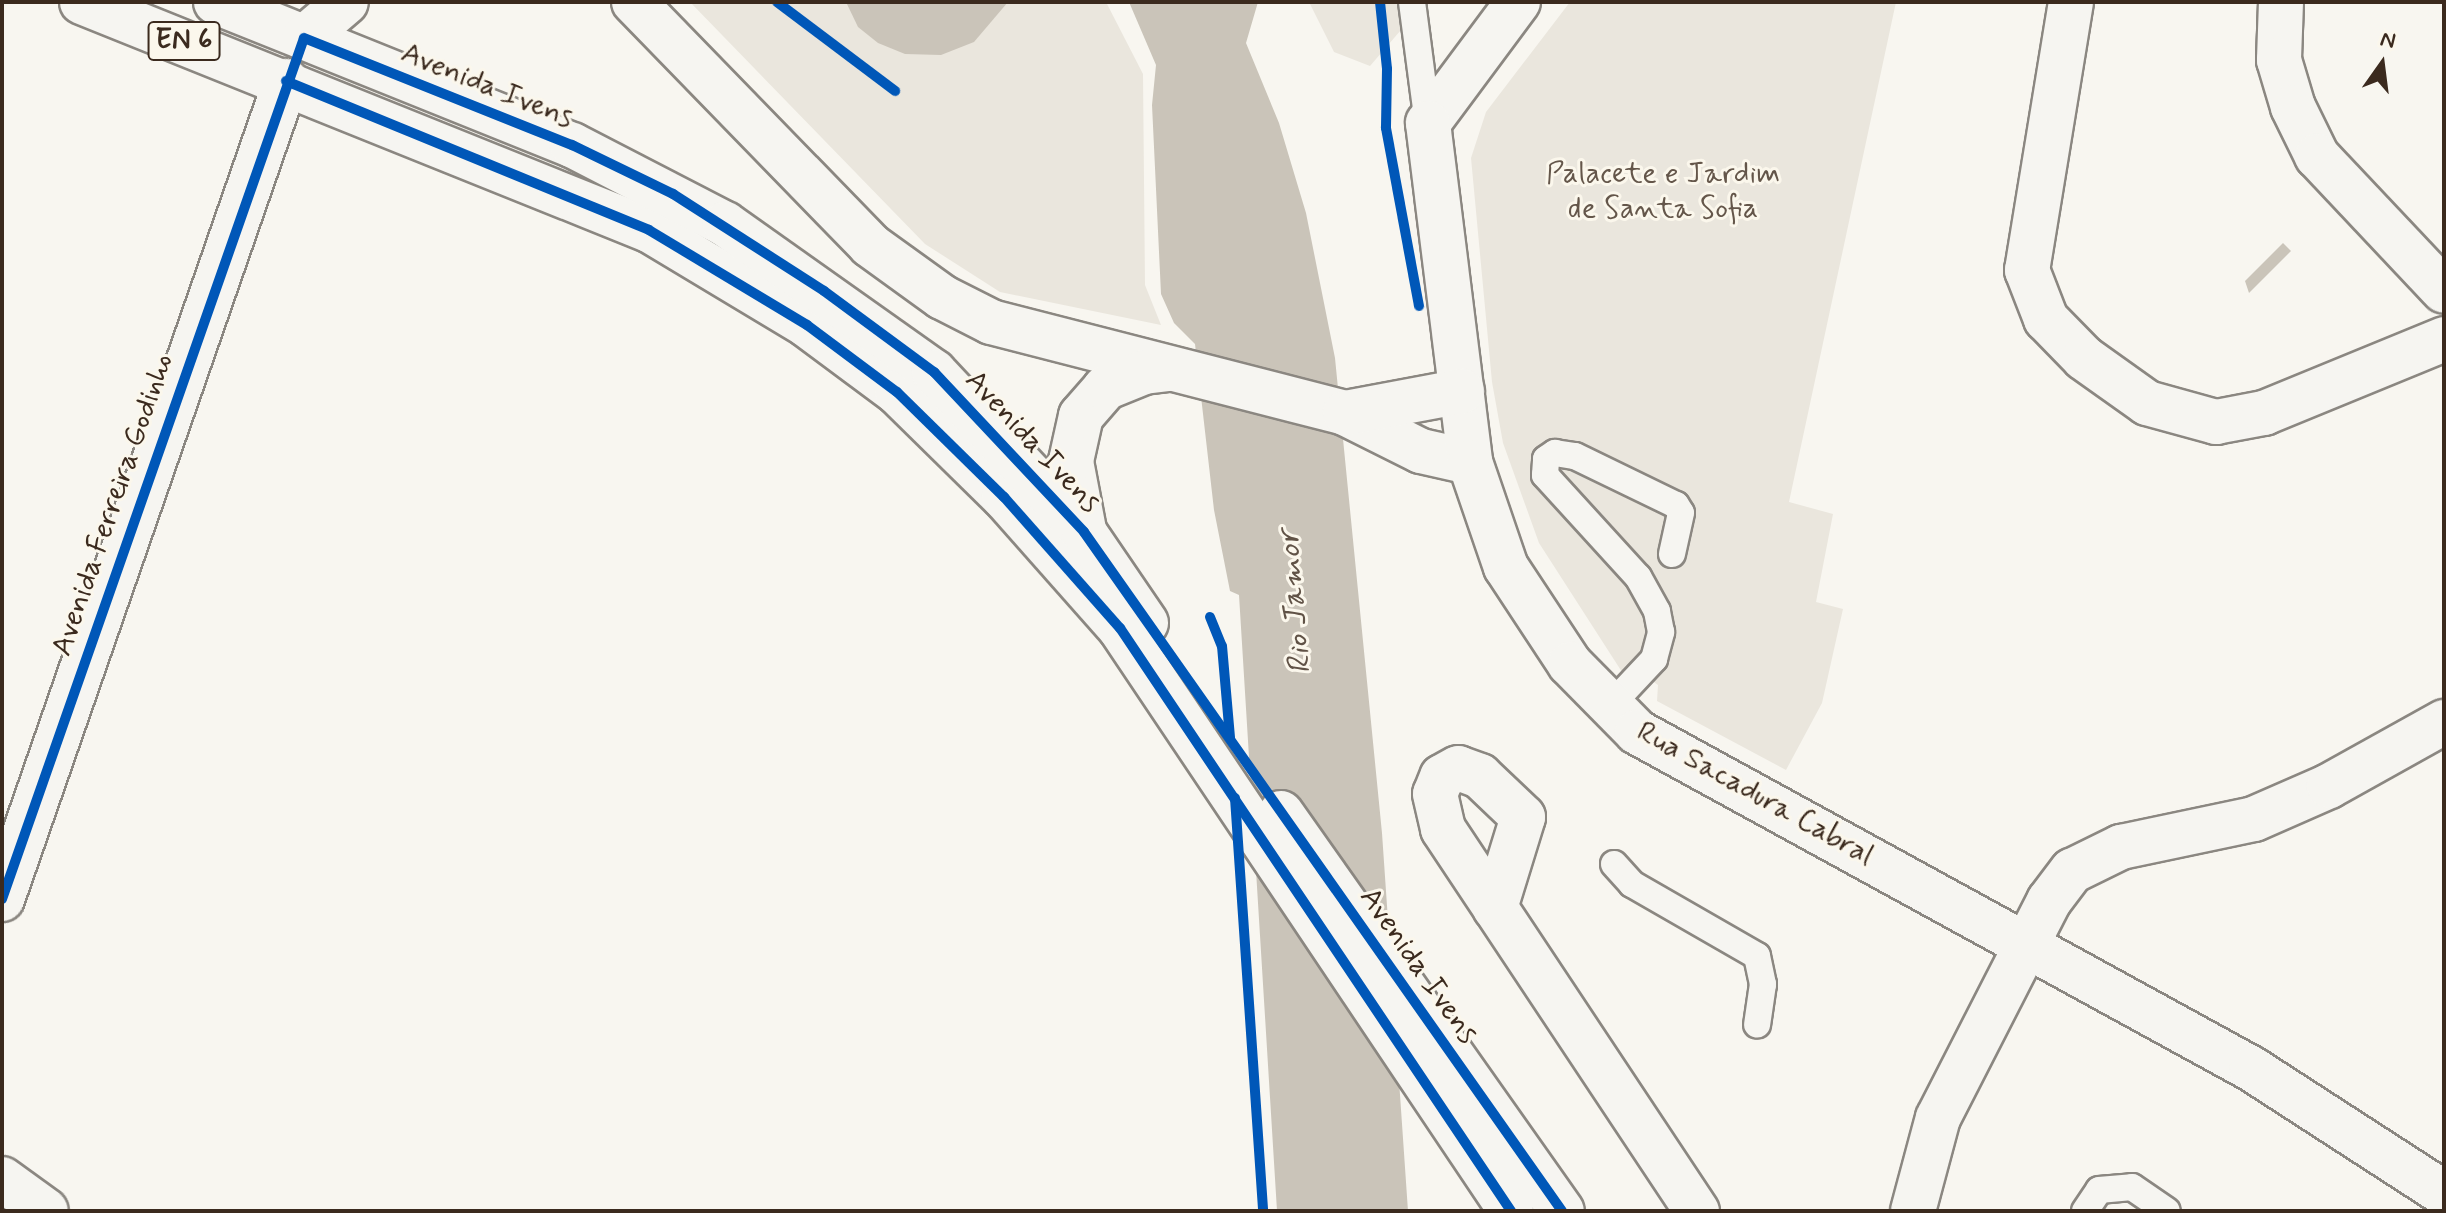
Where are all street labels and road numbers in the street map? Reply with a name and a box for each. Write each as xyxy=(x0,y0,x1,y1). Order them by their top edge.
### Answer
road number: EN 6 xyxy=(146,17,222,65)
street label: Avenida Ivens xyxy=(396,35,578,137)
street label: Avenida Ferreira Godinho xyxy=(43,345,183,665)
street label: Avenida Ivens xyxy=(957,364,1107,520)
street label: Rua Sacadura Cabral xyxy=(1627,712,1883,876)
street label: Avenida Ivens xyxy=(1351,882,1485,1050)

